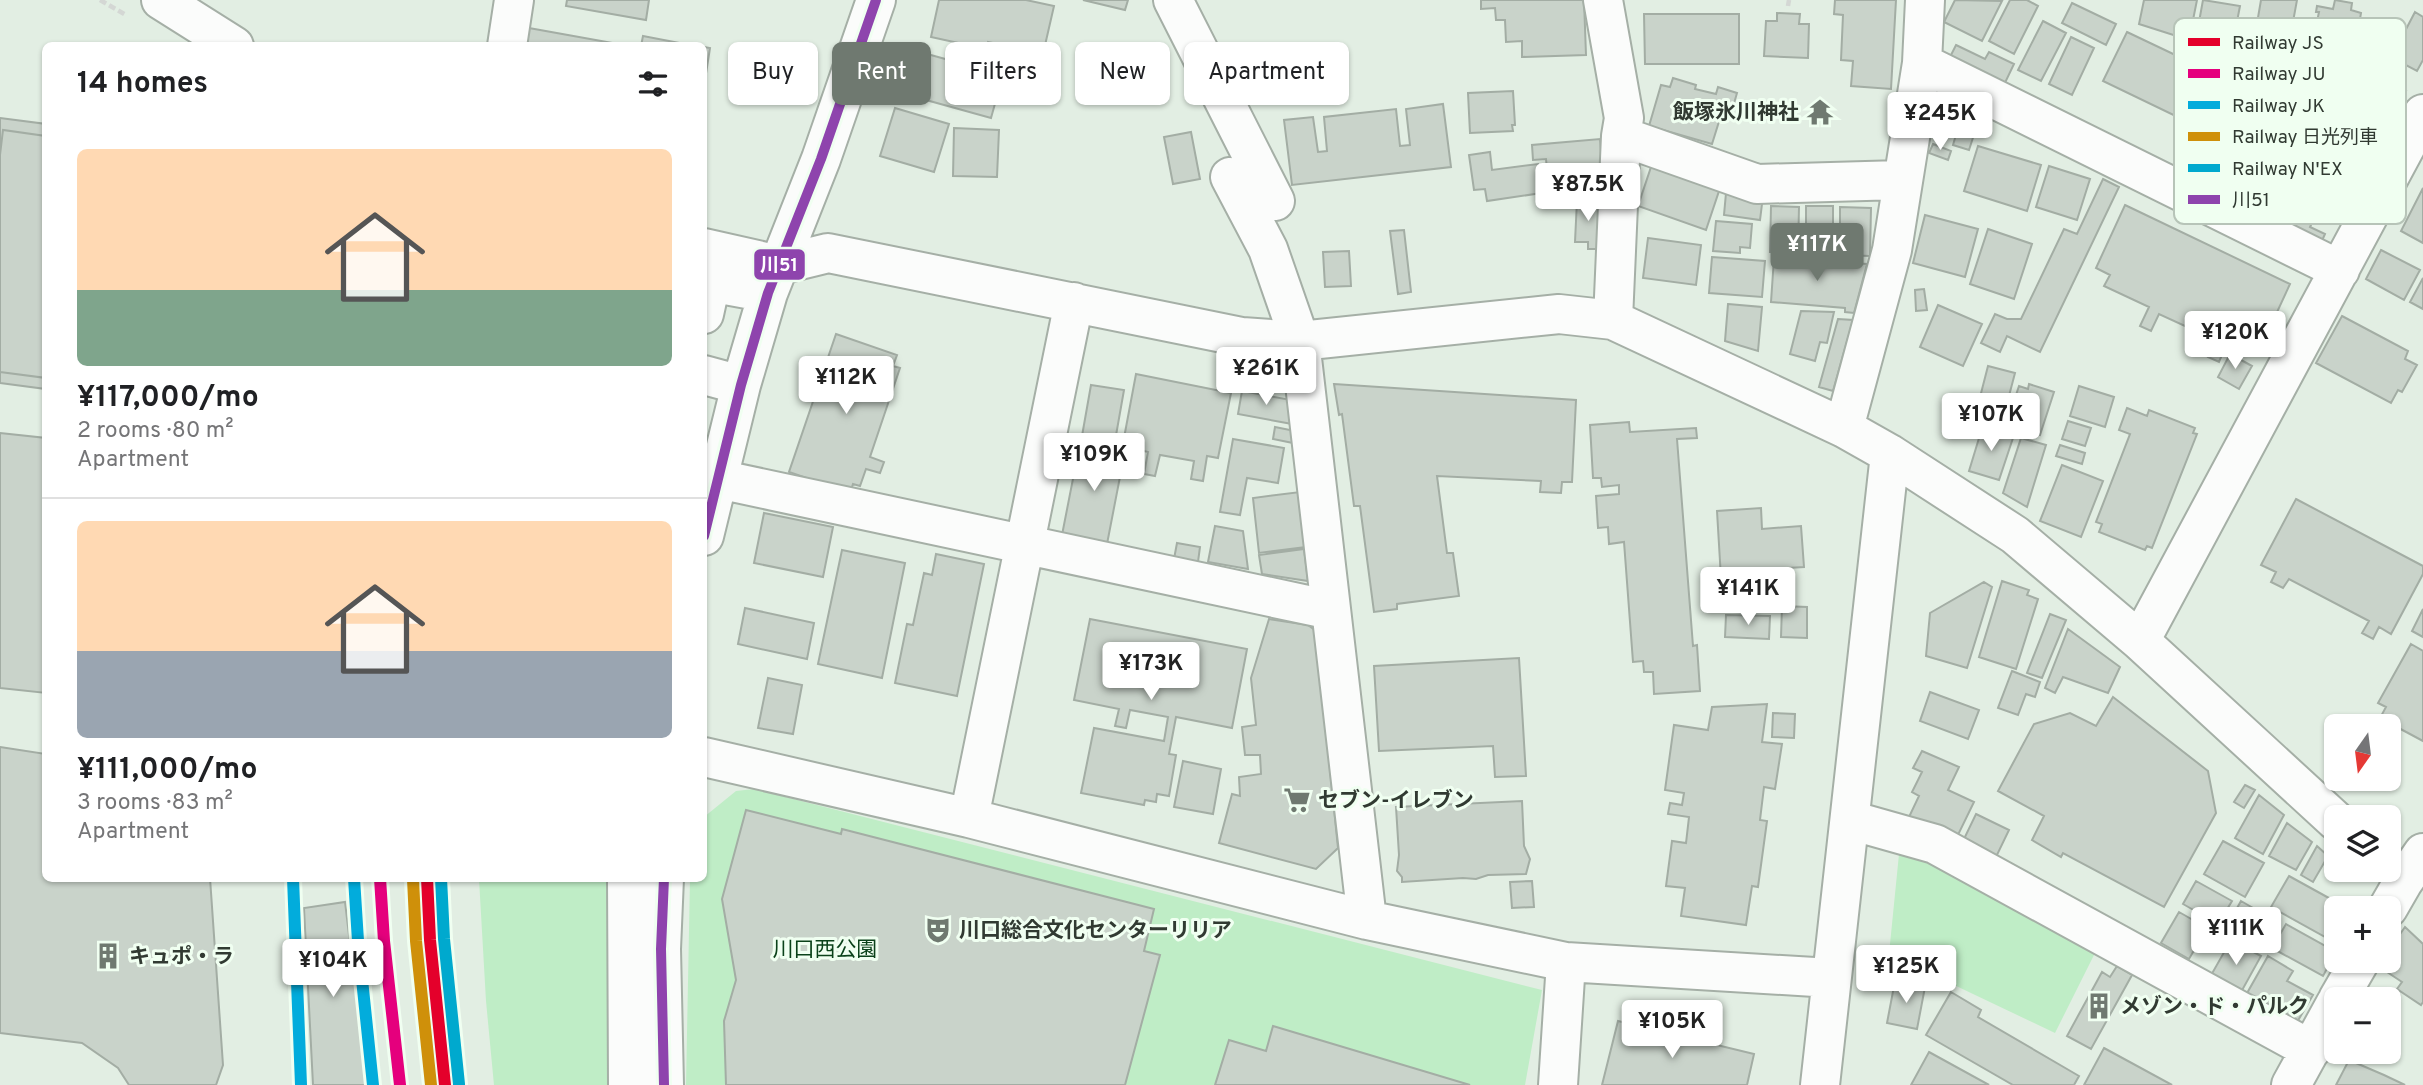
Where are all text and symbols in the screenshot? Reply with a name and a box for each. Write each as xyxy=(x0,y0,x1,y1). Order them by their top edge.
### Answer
legend xyxy=(2174,18,2406,224)
text: Railway JS xyxy=(2232,32,2324,56)
chip: Buy xyxy=(728,42,818,105)
chip: Rent xyxy=(832,42,931,105)
chip: Filters xyxy=(945,42,1061,105)
chip: New xyxy=(1075,42,1170,105)
chip: Apartment xyxy=(1184,42,1349,105)
text: Railway JU xyxy=(2232,63,2326,87)
icon: filters xyxy=(634,65,672,103)
text: 14 homes xyxy=(77,66,208,103)
pin: ¥245K xyxy=(1891,92,1989,152)
text: Railway JK xyxy=(2232,95,2325,119)
temple icon: 飯塚氷川神社 xyxy=(1805,97,1835,127)
place label: 飯塚氷川神社 xyxy=(1672,100,1799,127)
text: ¥245K xyxy=(1903,100,1977,129)
text: Railway 日光列車 xyxy=(2232,126,2378,150)
text: Railway N'EX xyxy=(2232,158,2343,182)
pin: ¥87.5K xyxy=(1531,164,1645,223)
text: ¥87.5K xyxy=(1551,171,1625,200)
text: 川51 xyxy=(2232,189,2270,213)
icon: home xyxy=(312,194,438,320)
pin: ¥117K xyxy=(1768,224,1866,283)
text: ¥117K xyxy=(1787,231,1847,260)
line badge: 川51 xyxy=(753,248,806,281)
text: 川51 xyxy=(760,254,798,278)
pin: ¥120K xyxy=(2186,312,2284,371)
text: ¥120K xyxy=(2201,319,2269,348)
pin: ¥261K xyxy=(1217,348,1315,407)
text: ¥261K xyxy=(1232,355,1300,384)
pin: ¥112K xyxy=(797,356,895,416)
text: ¥112K xyxy=(815,364,877,393)
text: ¥117,000/mo xyxy=(77,380,259,417)
pin: ¥107K xyxy=(1942,393,2040,453)
text: ¥107K xyxy=(1958,401,2024,430)
text: 2 rooms · 80 m² xyxy=(77,417,234,446)
pin: ¥109K xyxy=(1045,434,1143,493)
text: ¥109K xyxy=(1060,441,1128,470)
text: Apartment xyxy=(77,446,189,475)
icon: home xyxy=(312,566,438,692)
pin: ¥141K xyxy=(1699,568,1797,627)
text: ¥141K xyxy=(1716,575,1780,604)
pin: ¥173K xyxy=(1102,642,1200,702)
text: ¥173K xyxy=(1118,650,1184,679)
north arrow xyxy=(2324,714,2401,791)
map controls xyxy=(2324,714,2401,1064)
text: ¥111,000/mo xyxy=(77,752,258,789)
supermarket icon: セブン-イレブン xyxy=(1282,785,1312,815)
place label: セブン-イレブン xyxy=(1318,788,1474,815)
text: 3 rooms · 83 m² xyxy=(77,789,233,818)
button: layers xyxy=(2324,805,2401,882)
text: Apartment xyxy=(77,818,189,847)
button: + xyxy=(2324,896,2401,973)
pin: ¥111K xyxy=(2187,908,2285,967)
theatre icon: 川口総合文化センターリリア xyxy=(923,915,953,945)
text: ¥111K xyxy=(2207,915,2265,944)
place label: 川口総合文化センターリリア xyxy=(959,918,1232,945)
park label: 川口西公園 xyxy=(773,937,878,964)
pin: ¥104K xyxy=(284,940,382,999)
building icon: キュポ・ラ xyxy=(93,941,123,971)
place label: キュポ・ラ xyxy=(129,944,234,971)
pin: ¥125K xyxy=(1857,946,1955,1005)
text: ¥104K xyxy=(298,947,368,976)
text: ¥125K xyxy=(1872,953,1940,982)
button: − xyxy=(2324,987,2401,1064)
building icon: メゾン・ド・パルク xyxy=(2084,991,2114,1021)
place label: メゾン・ド・パルク xyxy=(2120,994,2309,1021)
pin: ¥105K xyxy=(1623,1000,1721,1060)
text: ¥105K xyxy=(1638,1008,1706,1037)

